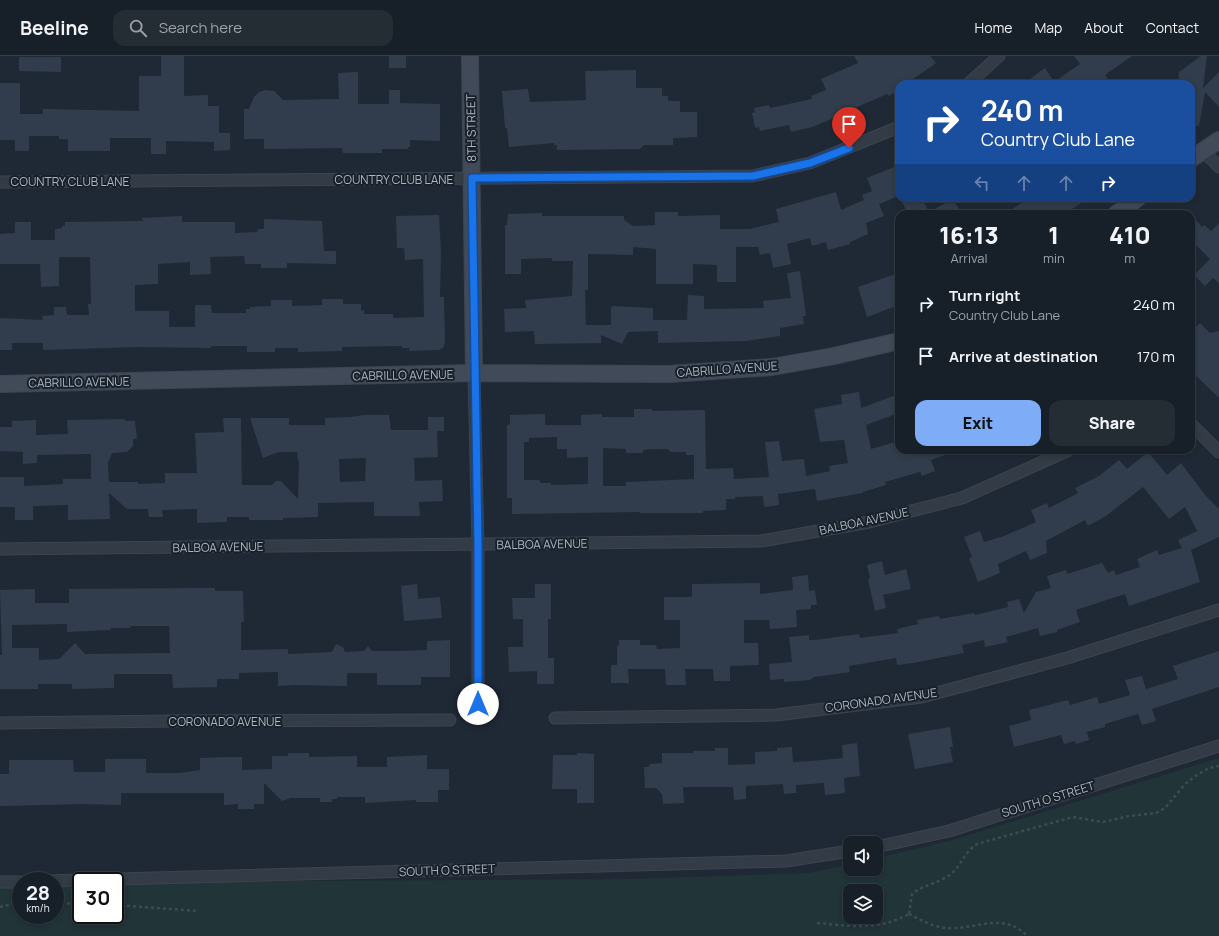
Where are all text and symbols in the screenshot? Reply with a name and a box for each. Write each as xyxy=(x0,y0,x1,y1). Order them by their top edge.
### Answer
search box xyxy=(113,10,393,46)
text: Beeline xyxy=(20,15,89,41)
icon: search xyxy=(127,17,149,39)
text: Search here xyxy=(159,17,242,38)
text: Home xyxy=(975,18,1012,37)
text: Map xyxy=(1034,18,1062,37)
text: About xyxy=(1084,18,1124,37)
text: Contact xyxy=(1146,18,1199,37)
text: 240 m xyxy=(981,91,1063,129)
street label: 8TH STREET xyxy=(462,93,480,162)
icon: right xyxy=(915,96,967,148)
pin xyxy=(832,107,866,148)
icon: arrive xyxy=(838,113,860,135)
text: Country Club Lane xyxy=(981,127,1135,151)
street label: COUNTRY CLUB LANE xyxy=(335,171,454,188)
icon: left xyxy=(971,172,993,194)
icon: ahead xyxy=(1013,172,1035,194)
icon: ahead xyxy=(1055,172,1077,194)
icon: right xyxy=(1097,172,1119,194)
street label: COUNTRY CLUB LANE xyxy=(11,173,130,190)
text: 16:13 xyxy=(939,218,999,251)
text: 1 xyxy=(1048,218,1059,251)
text: 410 xyxy=(1109,218,1151,251)
text: Arrival xyxy=(950,249,988,267)
text: min xyxy=(1043,249,1065,267)
text: m xyxy=(1124,249,1135,267)
text: Turn right xyxy=(949,285,1020,306)
icon: right xyxy=(915,293,937,315)
text: 240 m xyxy=(1133,294,1175,315)
text: Country Club Lane xyxy=(949,306,1060,324)
icon: arrive xyxy=(915,345,937,367)
text: Arrive at destination xyxy=(949,346,1098,367)
text: 170 m xyxy=(1137,346,1175,367)
street label: CABRILLO AVENUE xyxy=(676,357,778,381)
street label: CABRILLO AVENUE xyxy=(352,366,454,384)
street label: CABRILLO AVENUE xyxy=(28,373,130,391)
button: Exit xyxy=(915,400,1041,446)
button: Share xyxy=(1049,400,1175,446)
street label: BALBOA AVENUE xyxy=(818,503,911,539)
street label: BALBOA AVENUE xyxy=(496,535,588,553)
street label: BALBOA AVENUE xyxy=(172,538,264,556)
position arrow xyxy=(457,683,499,725)
street label: CORONADO AVENUE xyxy=(824,684,938,716)
street label: CORONADO AVENUE xyxy=(169,713,282,730)
street label: SOUTH O STREET xyxy=(999,777,1097,821)
map controls xyxy=(843,836,883,924)
button: sound xyxy=(843,836,883,876)
street label: SOUTH O STREET xyxy=(399,860,496,880)
speed limit sign: 30 xyxy=(72,872,124,924)
text: 28 xyxy=(26,879,50,906)
button: layers xyxy=(843,884,883,924)
text: km/h xyxy=(26,901,50,915)

